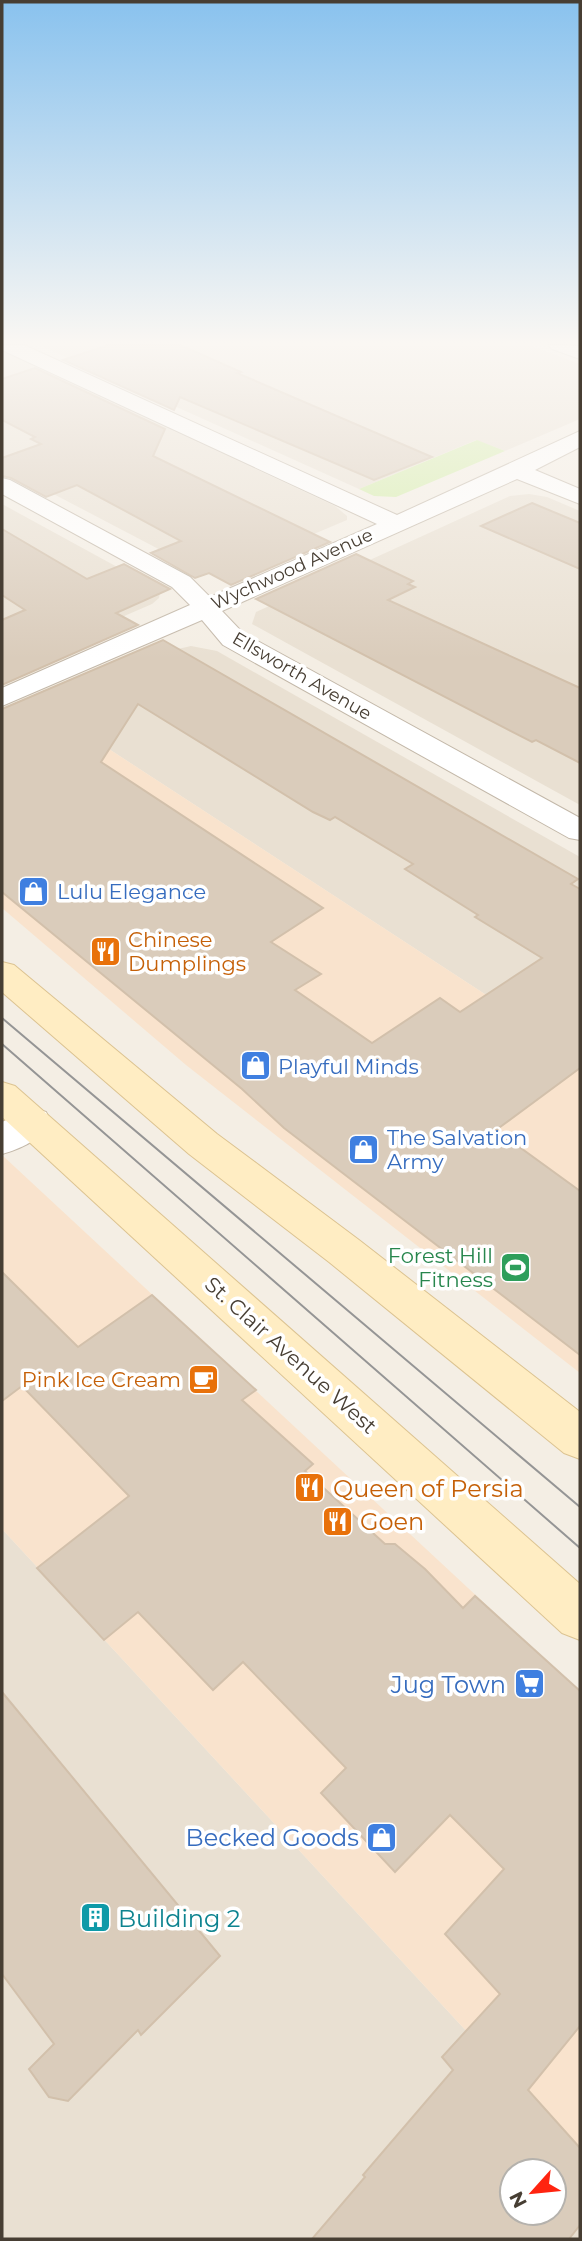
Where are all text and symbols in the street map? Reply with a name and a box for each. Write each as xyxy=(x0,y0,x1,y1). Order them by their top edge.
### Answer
street label: Wychwood Avenue xyxy=(208,523,376,615)
street label: Ellsworth Avenue xyxy=(229,627,375,725)
shop icon: Lulu Elegance xyxy=(17,874,51,908)
place label: Lulu Elegance xyxy=(57,879,206,904)
place label: Chinese Dumplings xyxy=(128,927,246,976)
restaurant icon: Chinese Dumplings xyxy=(88,934,122,968)
shop icon: Playful Minds xyxy=(238,1049,272,1083)
place label: Playful Minds xyxy=(278,1054,419,1079)
place label: The Salvation Army xyxy=(387,1125,527,1174)
shop icon: The Salvation Army xyxy=(347,1132,381,1166)
place label: Forest Hill Fitness xyxy=(388,1243,493,1292)
sports icon: Forest Hill Fitness xyxy=(499,1250,533,1284)
street label: St. Clair Avenue West xyxy=(200,1271,382,1439)
cafe icon: Pink Ice Cream xyxy=(187,1362,221,1396)
place label: Pink Ice Cream xyxy=(22,1367,181,1392)
restaurant icon: Queen of Persia xyxy=(293,1471,327,1505)
place label: Queen of Persia xyxy=(333,1474,524,1503)
restaurant icon: Goen xyxy=(320,1504,354,1538)
place label: Goen xyxy=(360,1507,424,1536)
supermarket icon: Jug Town xyxy=(512,1667,546,1701)
place label: Jug Town xyxy=(390,1670,506,1699)
shop icon: Becked Goods xyxy=(365,1820,399,1854)
place label: Becked Goods xyxy=(186,1823,359,1852)
building icon: Building 2 xyxy=(78,1901,112,1935)
place label: Building 2 xyxy=(118,1904,240,1933)
north arrow xyxy=(498,2157,568,2227)
text: N xyxy=(505,2187,532,2212)

